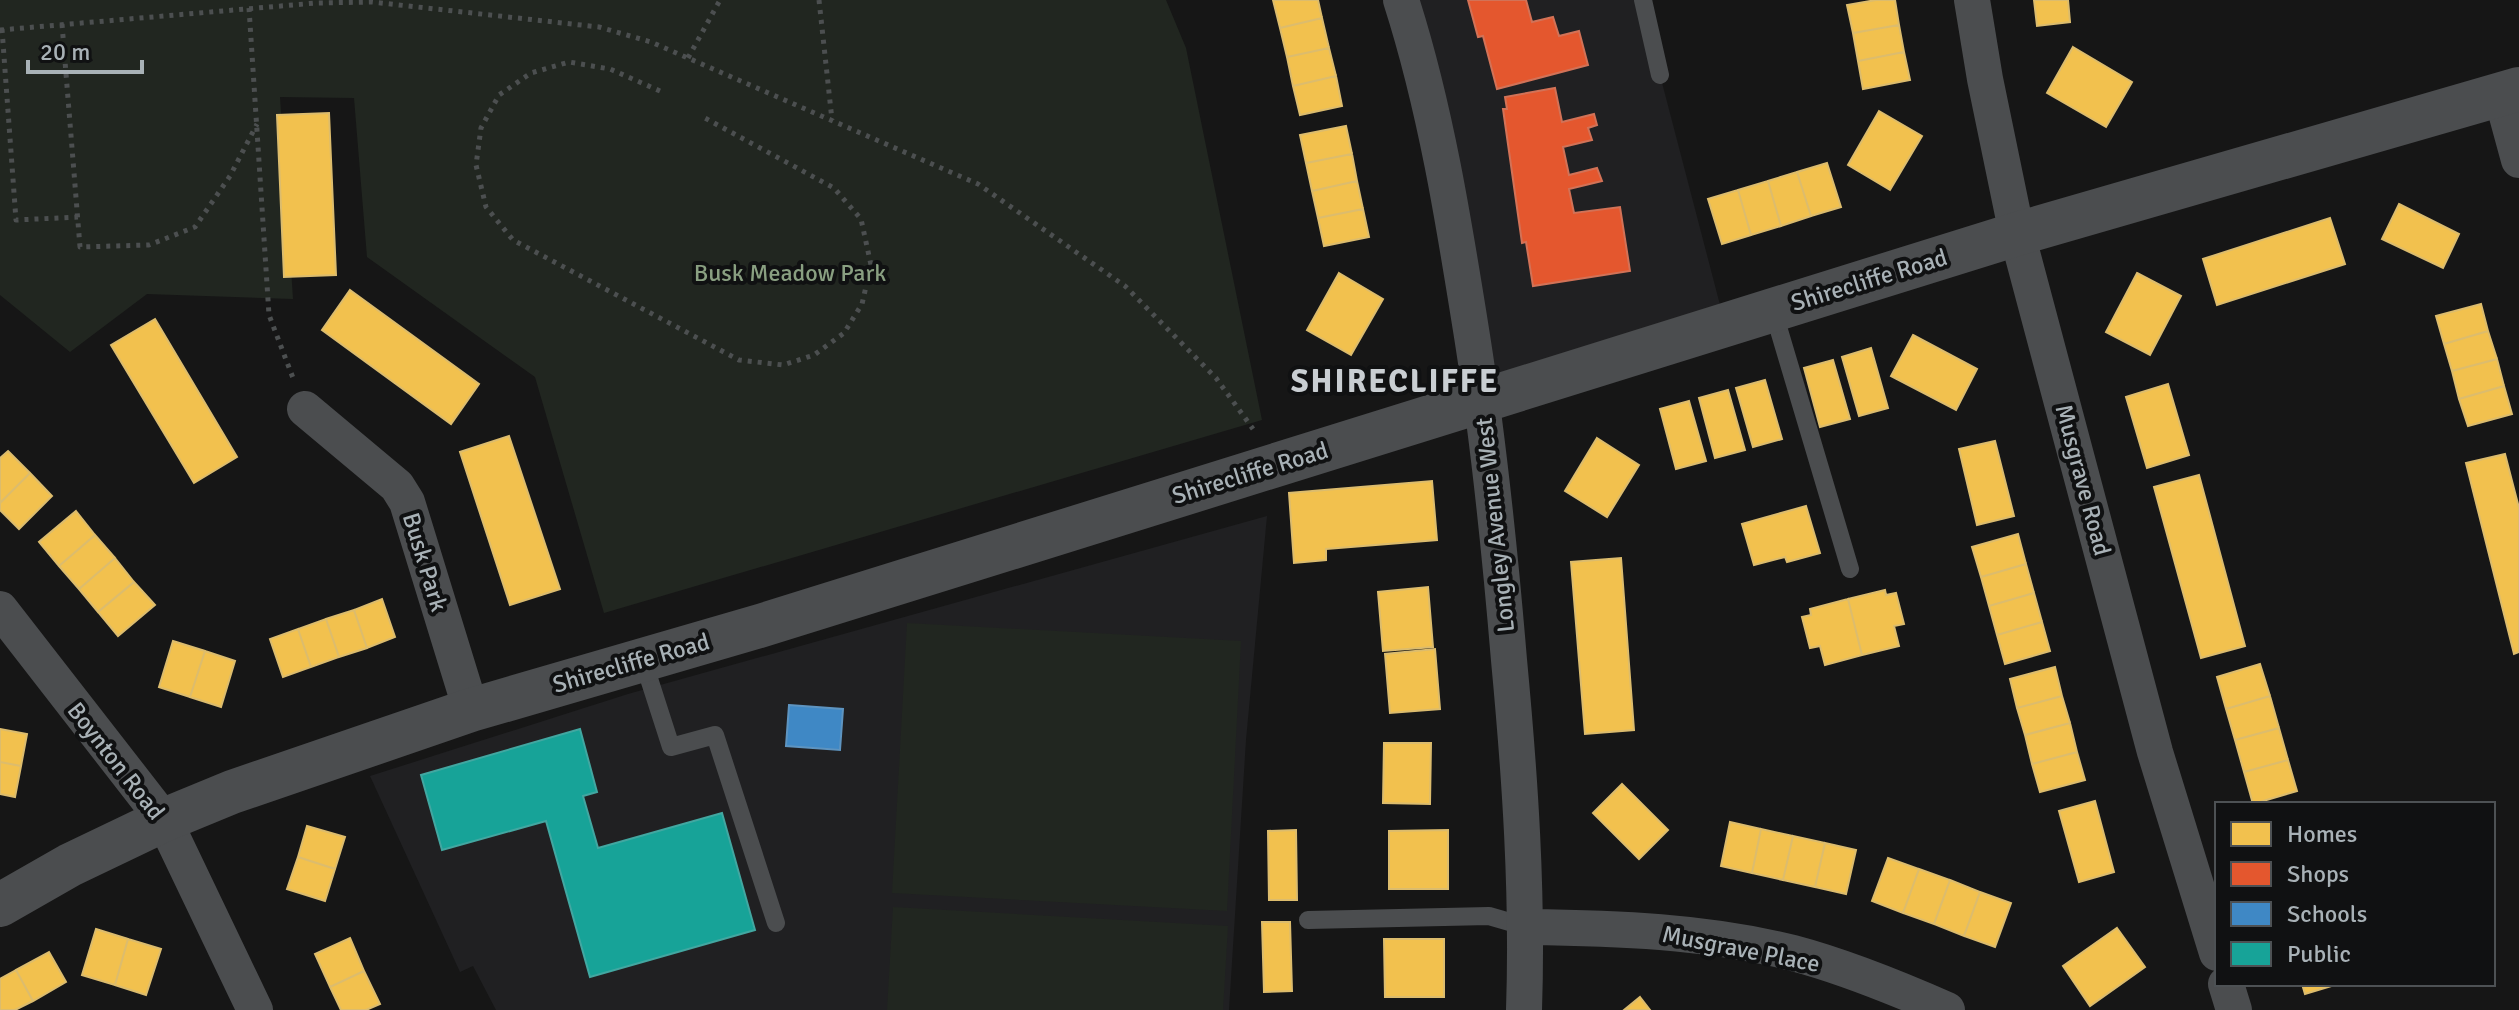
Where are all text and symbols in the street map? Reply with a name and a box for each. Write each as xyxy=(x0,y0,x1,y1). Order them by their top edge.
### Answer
scale bar xyxy=(28,24,142,74)
text: 20 m xyxy=(40,37,90,67)
street label: Shirecliffe Road xyxy=(1787,242,1951,318)
park label: Busk Meadow Park xyxy=(694,258,886,288)
district label: SHIRECLIFFE xyxy=(1291,362,1499,401)
street label: Musgrave Road xyxy=(2048,401,2118,559)
street label: Longley Avenue West xyxy=(1469,416,1521,634)
street label: Shirecliffe Road xyxy=(1168,435,1332,511)
street label: Busk Park xyxy=(396,509,454,615)
street label: Shirecliffe Road xyxy=(549,626,713,700)
street label: Boynton Road xyxy=(61,696,171,826)
legend xyxy=(2215,802,2495,986)
text: Homes xyxy=(2287,819,2357,849)
text: Shops xyxy=(2287,859,2349,889)
text: Schools xyxy=(2287,899,2367,929)
street label: Musgrave Place xyxy=(1660,919,1822,979)
text: Public xyxy=(2287,939,2351,969)

